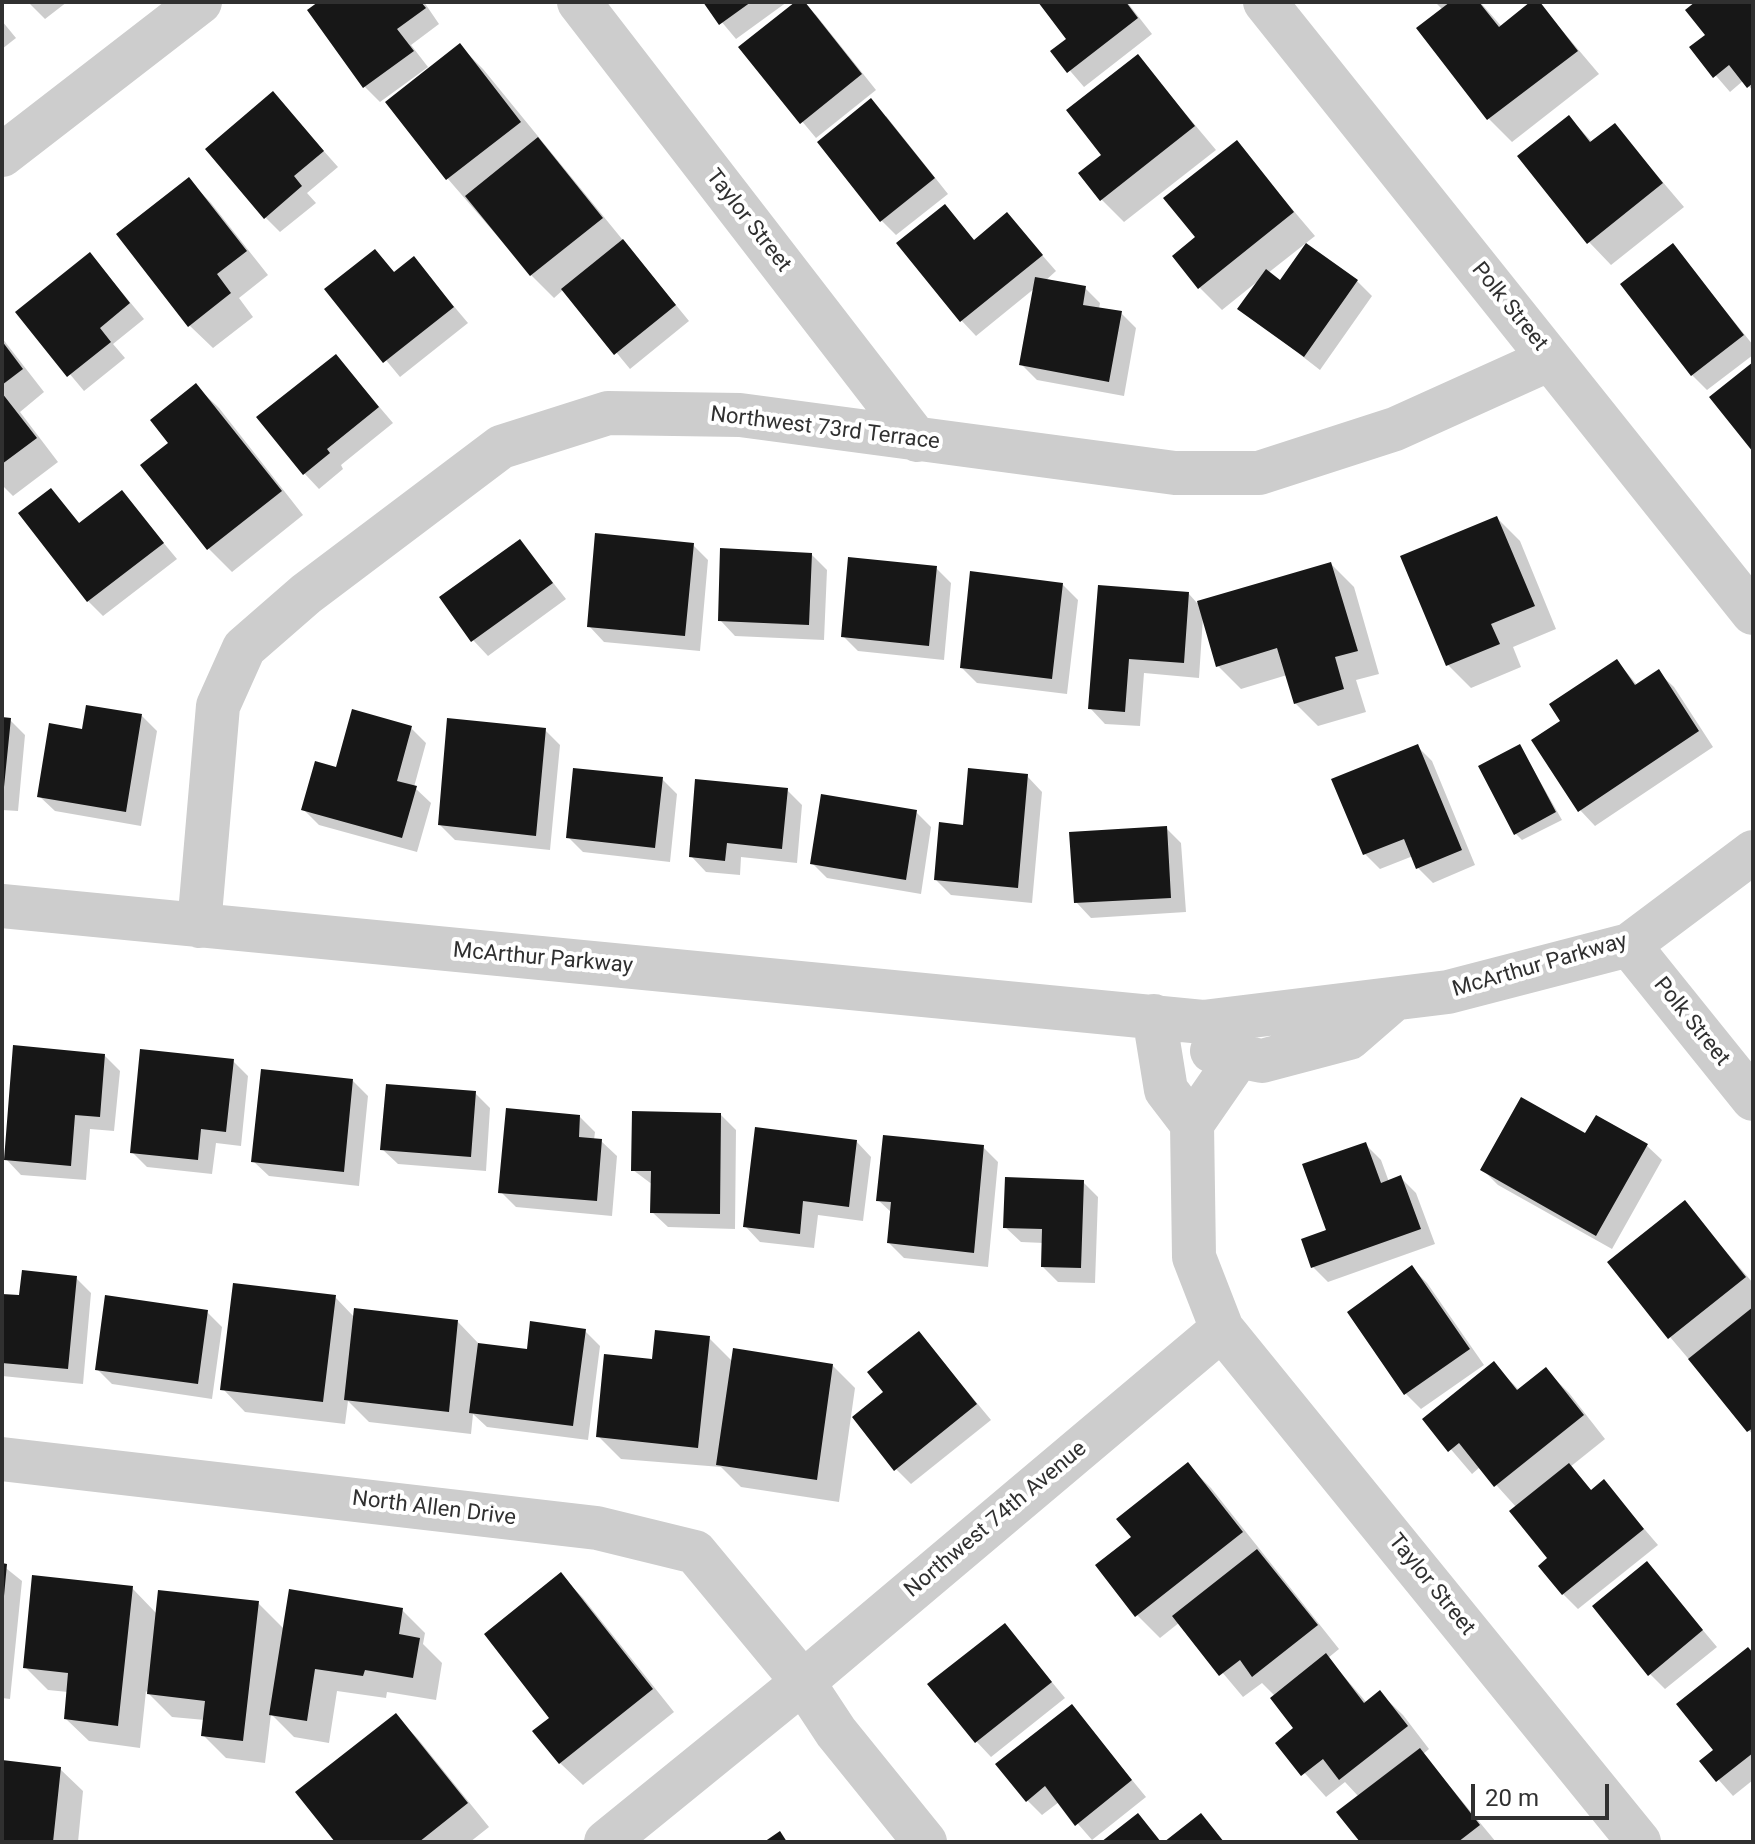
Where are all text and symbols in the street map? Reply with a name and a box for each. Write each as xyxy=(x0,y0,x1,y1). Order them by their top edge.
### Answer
street label: Taylor Street xyxy=(700,164,796,278)
street label: Polk Street xyxy=(1465,257,1553,357)
street label: Northwest 73rd Terrace xyxy=(709,402,941,456)
street label: McArthur Parkway xyxy=(1450,928,1630,1004)
street label: McArthur Parkway xyxy=(452,938,634,980)
street label: Polk Street xyxy=(1647,972,1735,1072)
street label: Northwest 74th Avenue xyxy=(900,1436,1092,1604)
street label: North Allen Drive xyxy=(351,1486,517,1532)
street label: Taylor Street xyxy=(1382,1529,1480,1641)
scale bar xyxy=(1475,1768,1613,1818)
text: 20 m xyxy=(1485,1784,1539,1812)

